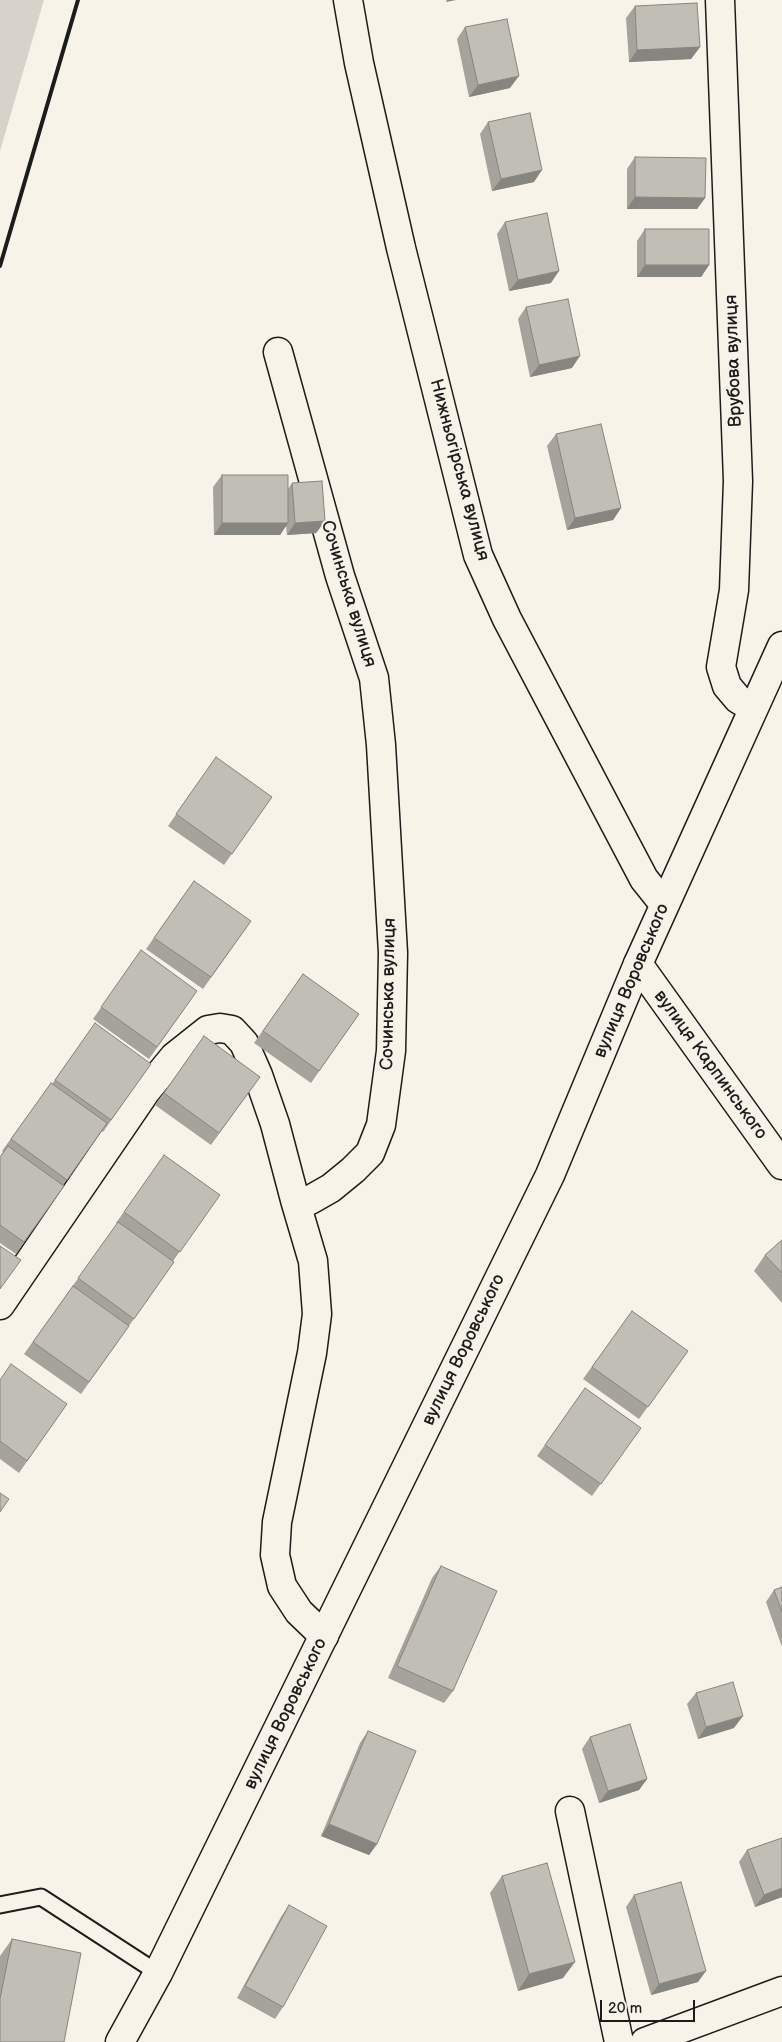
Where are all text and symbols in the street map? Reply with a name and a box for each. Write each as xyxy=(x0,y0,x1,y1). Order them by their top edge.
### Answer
street label: Врубова вулиця xyxy=(721,294,747,428)
street label: Нижньогірська вулиця xyxy=(424,377,494,563)
street label: Сочинська вулиця xyxy=(315,518,381,670)
street label: вулиця Воровського xyxy=(590,901,674,1061)
street label: Сочинська вулиця xyxy=(377,918,401,1070)
street label: вулиця Карпинського xyxy=(649,986,771,1144)
street label: вулиця Воровського xyxy=(418,1271,510,1429)
street label: вулиця Воровського xyxy=(240,1635,332,1793)
scale bar xyxy=(602,1990,697,2022)
text: 20 m xyxy=(608,1999,642,2018)

